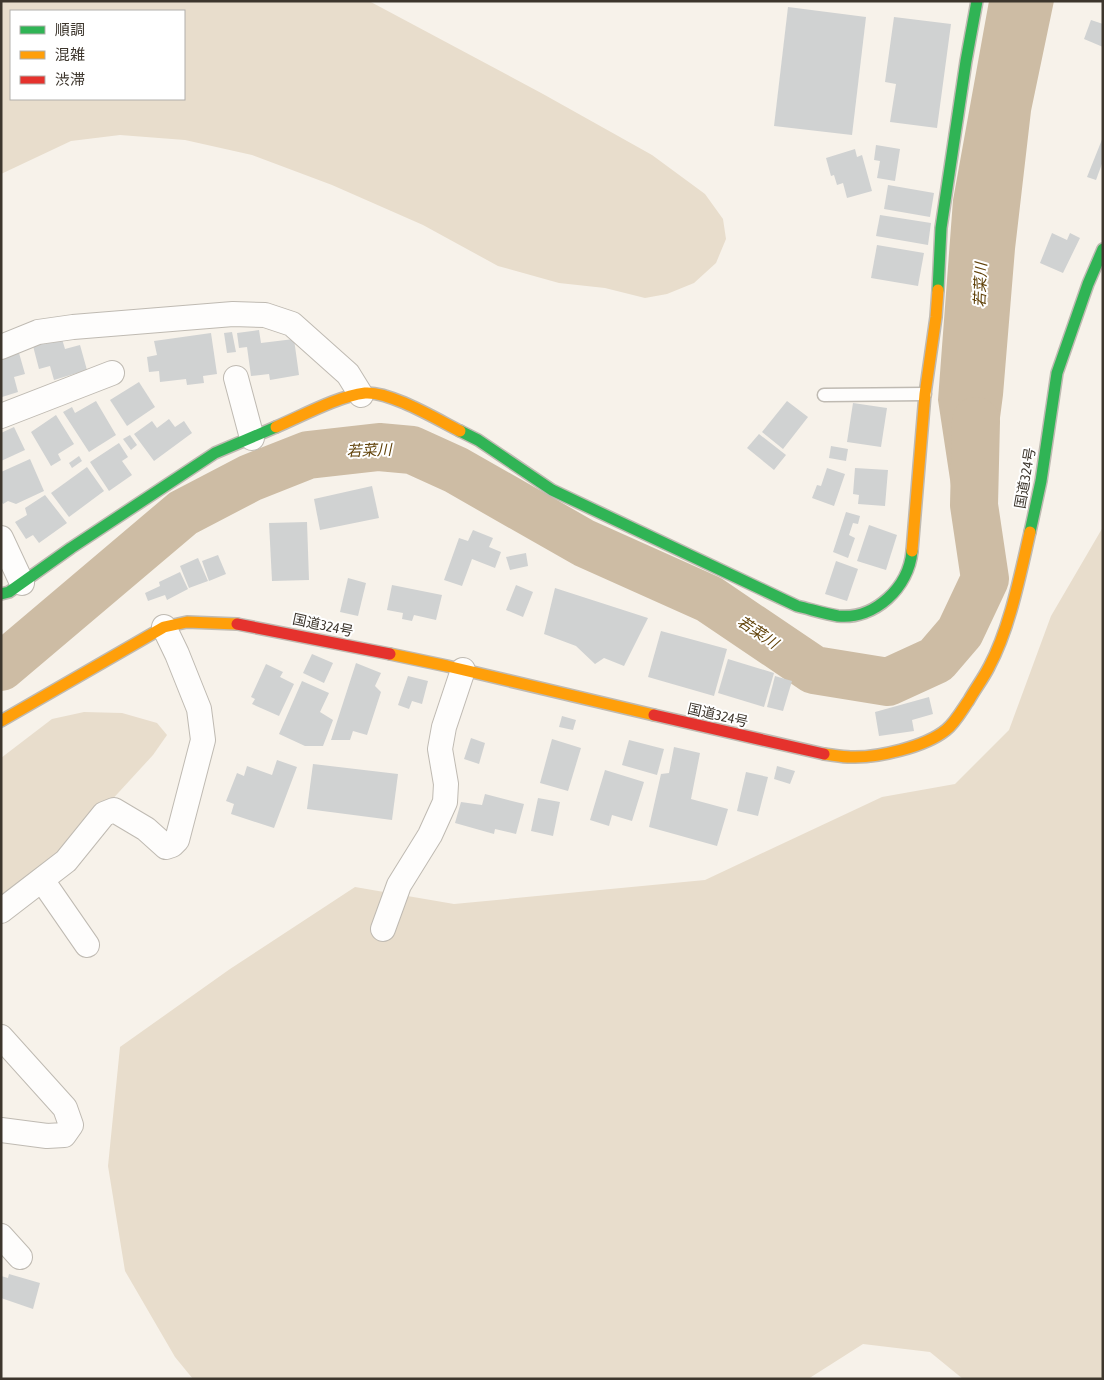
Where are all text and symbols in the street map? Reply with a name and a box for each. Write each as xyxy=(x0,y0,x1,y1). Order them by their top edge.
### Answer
legend xyxy=(10,10,185,100)
text: 順調 xyxy=(55,21,85,38)
text: 混雑 xyxy=(55,46,85,63)
text: 渋滞 xyxy=(55,71,85,88)
water label: 若菜川 xyxy=(971,260,989,308)
water label: 若菜川 xyxy=(346,441,394,459)
street label: 国道324号 xyxy=(1012,446,1038,510)
street label: 国道324号 xyxy=(291,611,355,639)
water label: 若菜川 xyxy=(735,612,783,653)
street label: 国道324号 xyxy=(686,700,750,730)

